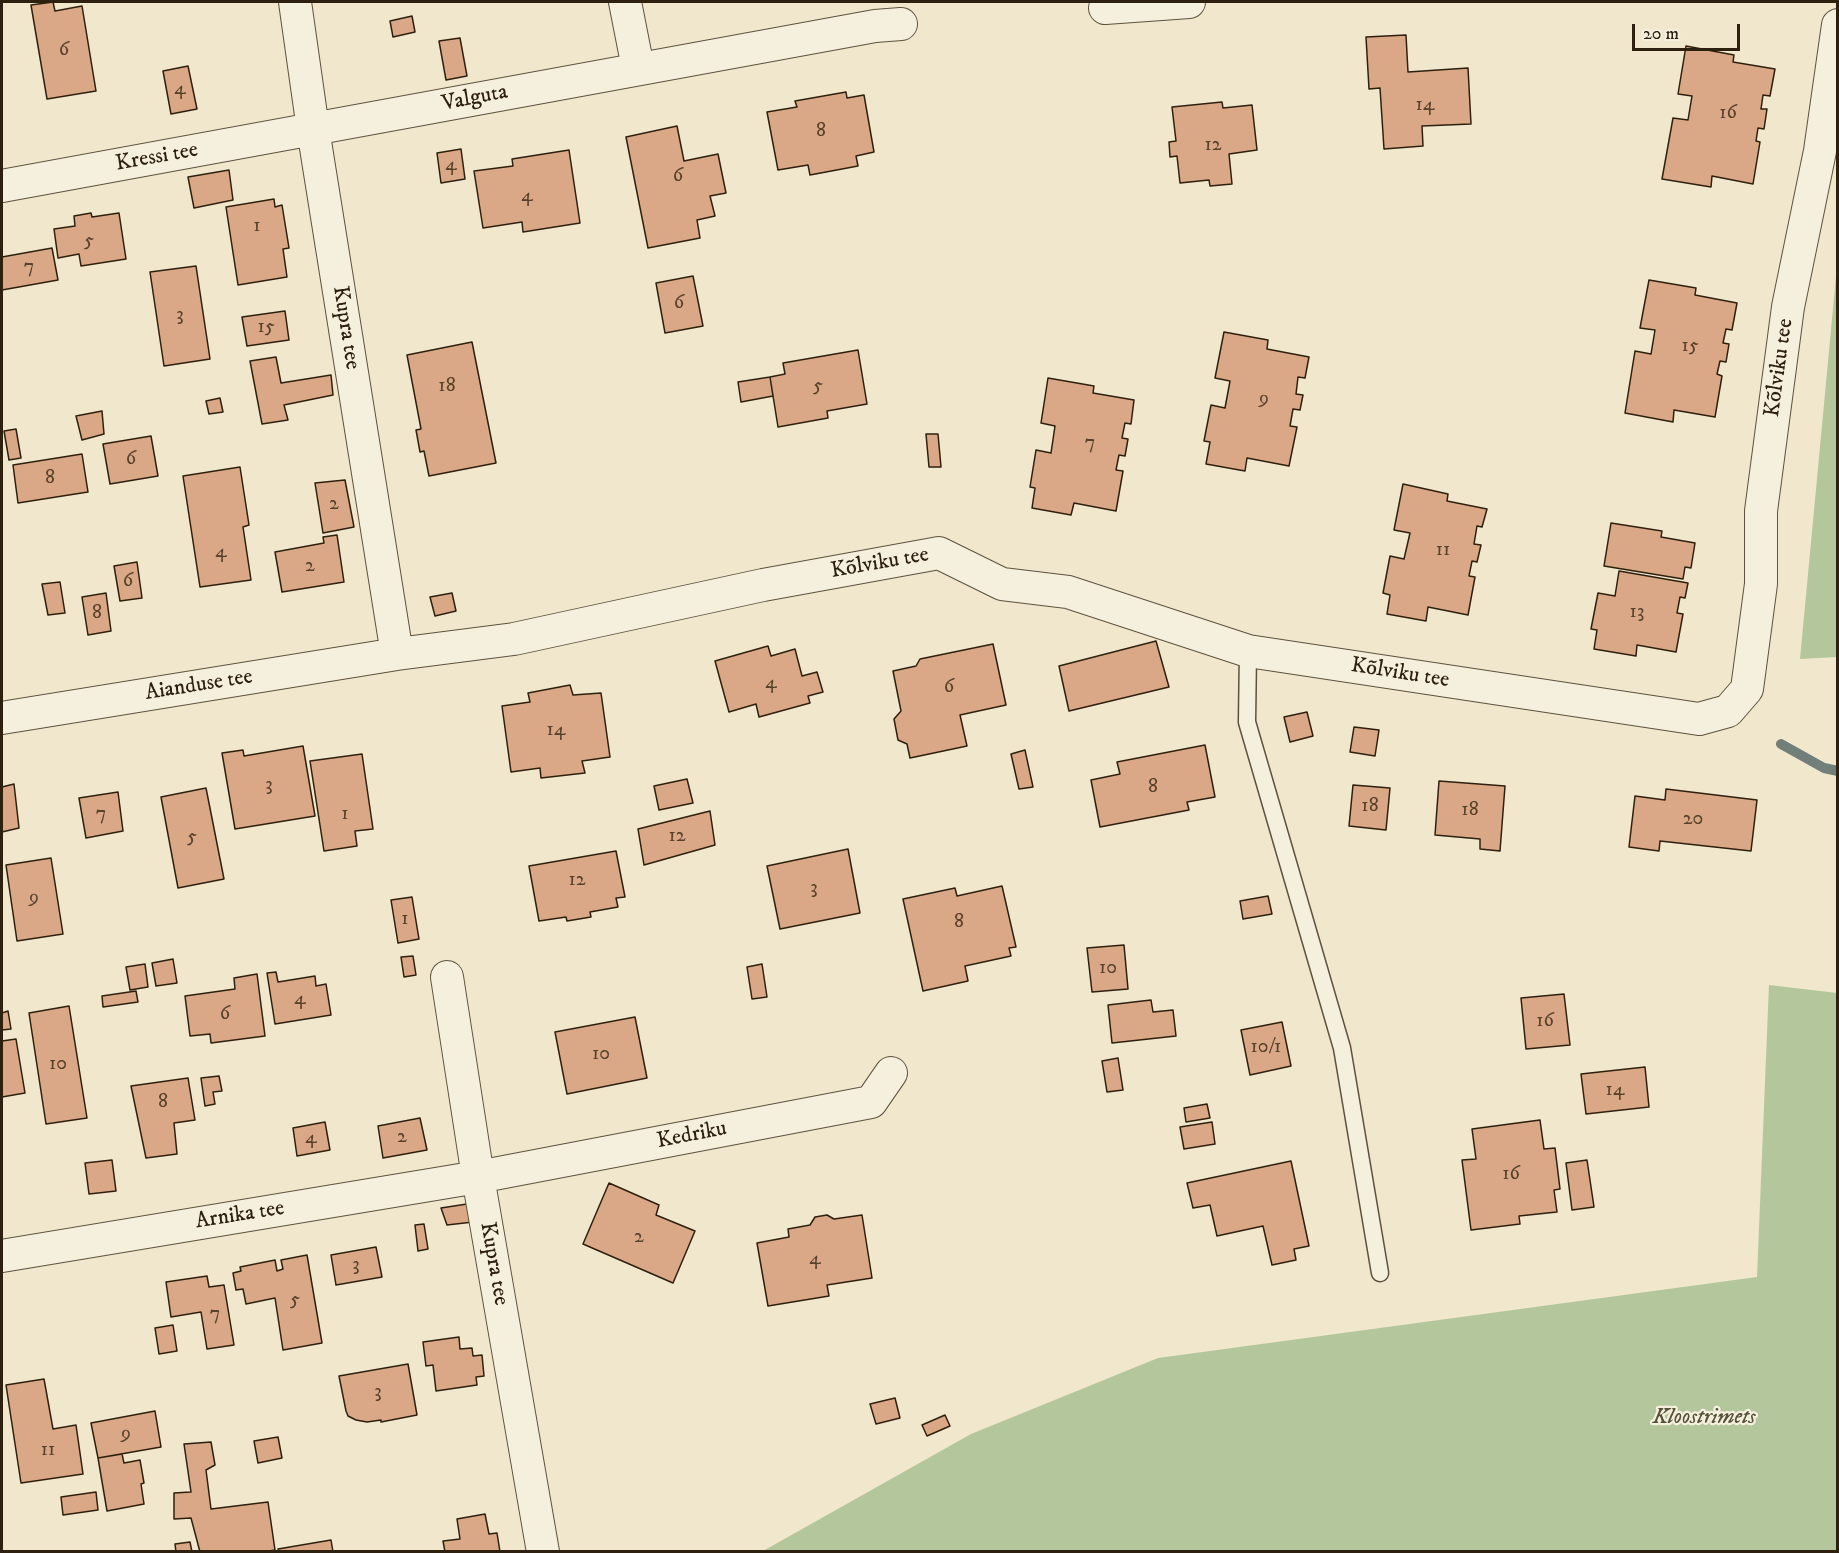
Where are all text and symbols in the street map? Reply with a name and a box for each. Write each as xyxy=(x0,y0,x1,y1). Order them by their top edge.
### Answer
scale bar xyxy=(1635,12,1743,50)
text: 20 m xyxy=(1643,23,1679,45)
house number: 6 xyxy=(59,39,69,63)
house number: 4 xyxy=(174,78,186,102)
street label: Valguta xyxy=(440,80,510,118)
house number: 14 xyxy=(1416,94,1434,118)
house number: 16 xyxy=(1719,102,1737,126)
house number: 8 xyxy=(816,120,826,144)
house number: 12 xyxy=(1204,134,1222,158)
street label: Kressi tee xyxy=(114,138,200,178)
house number: 4 xyxy=(445,154,457,178)
house number: 6 xyxy=(673,165,683,189)
house number: 4 xyxy=(521,185,533,209)
house number: 1 xyxy=(253,215,261,239)
house number: 5 xyxy=(84,230,94,254)
house number: 7 xyxy=(24,256,34,280)
street label: Kupra tee xyxy=(325,284,365,372)
house number: 6 xyxy=(674,292,684,316)
house number: 3 xyxy=(176,304,184,328)
house number: 15 xyxy=(257,316,275,340)
street label: Kõlviku tee xyxy=(1760,317,1800,419)
house number: 15 xyxy=(1681,335,1699,359)
house number: 18 xyxy=(438,375,456,399)
house number: 5 xyxy=(813,375,823,399)
house number: 9 xyxy=(1259,388,1269,412)
house number: 7 xyxy=(1085,432,1095,456)
house number: 6 xyxy=(126,448,136,472)
house number: 8 xyxy=(45,467,55,491)
house number: 2 xyxy=(329,493,339,517)
house number: 11 xyxy=(1436,539,1450,563)
house number: 4 xyxy=(215,541,227,565)
street label: Kõlviku tee xyxy=(829,542,931,586)
house number: 2 xyxy=(305,555,315,579)
house number: 6 xyxy=(123,570,133,594)
house number: 13 xyxy=(1630,601,1644,625)
house number: 8 xyxy=(92,602,102,626)
street label: Kõlviku tee xyxy=(1349,653,1451,695)
street label: Aianduse tee xyxy=(143,664,255,708)
house number: 4 xyxy=(765,672,777,696)
house number: 6 xyxy=(944,676,954,700)
house number: 14 xyxy=(547,719,565,743)
house number: 3 xyxy=(265,774,273,798)
house number: 8 xyxy=(1148,776,1158,800)
house number: 18 xyxy=(1361,795,1379,819)
house number: 18 xyxy=(1461,799,1479,823)
house number: 7 xyxy=(96,803,106,827)
house number: 1 xyxy=(341,803,349,827)
house number: 20 xyxy=(1683,808,1703,832)
house number: 12 xyxy=(668,825,686,849)
house number: 5 xyxy=(187,826,197,850)
house number: 12 xyxy=(568,869,586,893)
house number: 3 xyxy=(810,877,818,901)
house number: 9 xyxy=(29,887,39,911)
house number: 1 xyxy=(401,908,409,932)
house number: 8 xyxy=(954,911,964,935)
house number: 10 xyxy=(1099,957,1117,981)
house number: 4 xyxy=(294,988,306,1012)
house number: 6 xyxy=(220,1003,230,1027)
house number: 16 xyxy=(1536,1010,1554,1034)
house number: 10/1 xyxy=(1251,1036,1281,1060)
house number: 10 xyxy=(592,1043,610,1067)
house number: 10 xyxy=(49,1053,67,1077)
house number: 14 xyxy=(1606,1079,1624,1103)
house number: 8 xyxy=(158,1091,168,1115)
street label: Kedriku xyxy=(655,1116,729,1156)
house number: 2 xyxy=(397,1126,407,1150)
house number: 4 xyxy=(305,1127,317,1151)
house number: 16 xyxy=(1502,1163,1520,1187)
street label: Arnika tee xyxy=(194,1196,286,1236)
street label: Kupra tee xyxy=(473,1220,513,1308)
house number: 2 xyxy=(634,1226,644,1250)
house number: 4 xyxy=(809,1248,821,1272)
house number: 3 xyxy=(352,1254,360,1278)
house number: 5 xyxy=(290,1289,300,1313)
house number: 7 xyxy=(210,1303,220,1327)
house number: 3 xyxy=(374,1381,382,1405)
park label: Kloostrimets xyxy=(1653,1405,1755,1431)
house number: 9 xyxy=(121,1423,131,1447)
house number: 11 xyxy=(41,1439,55,1463)

